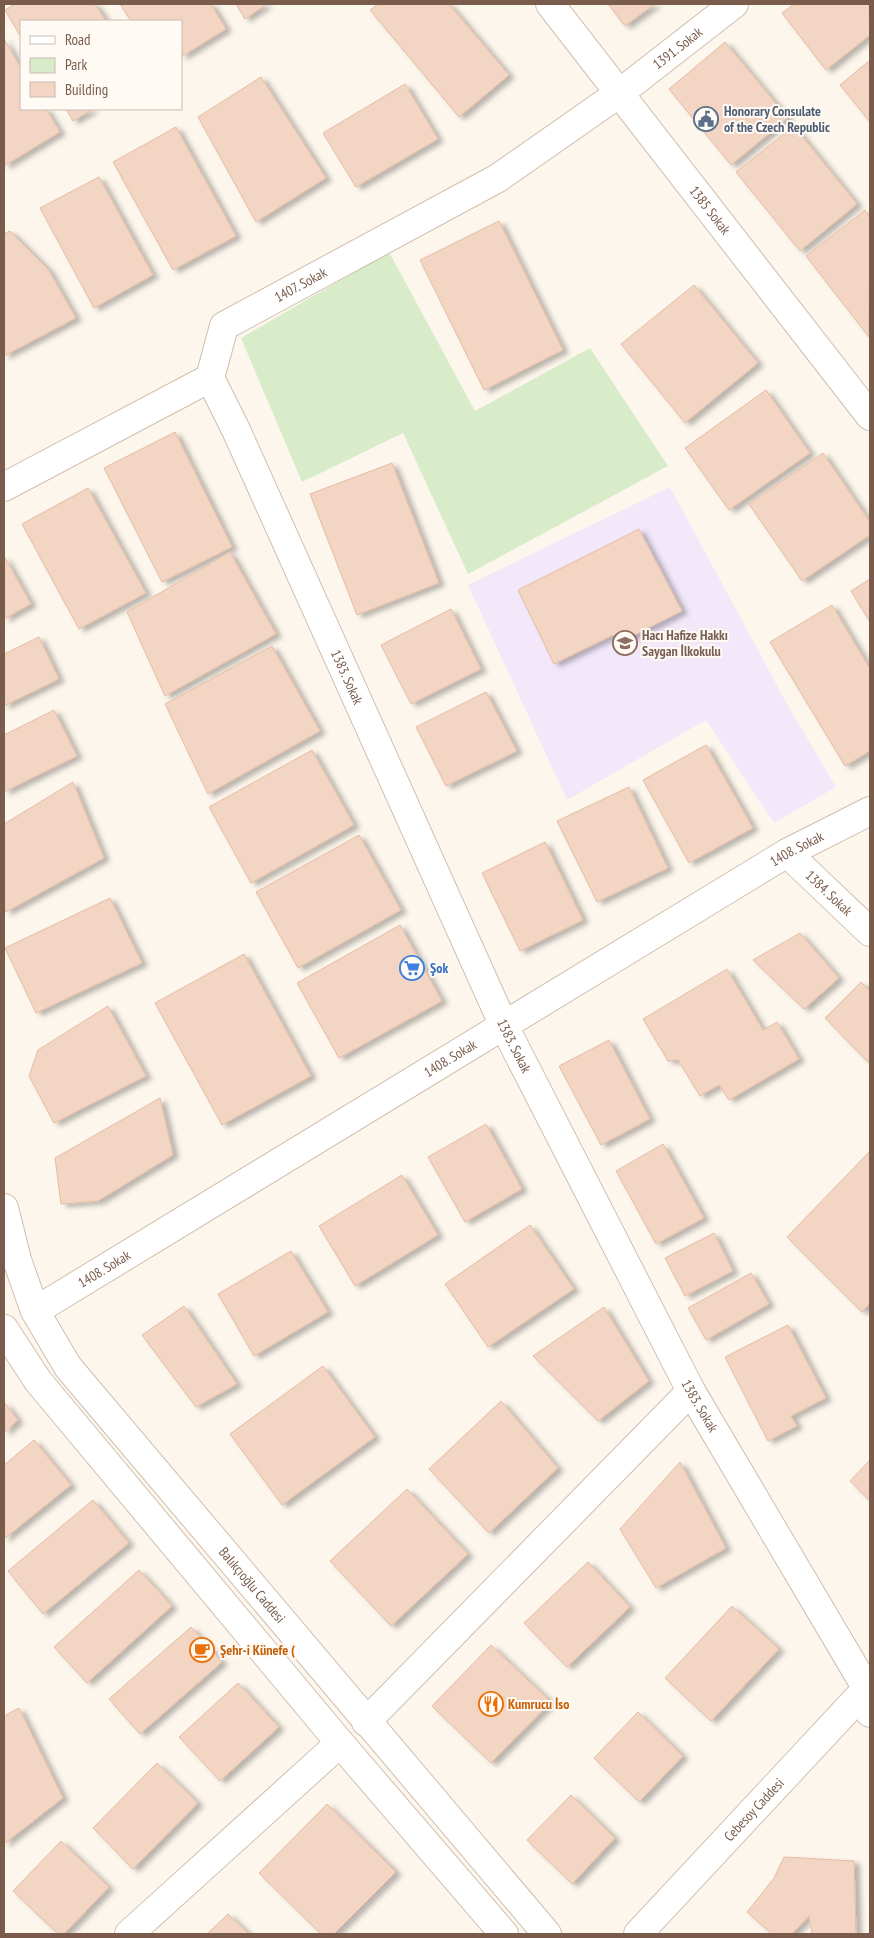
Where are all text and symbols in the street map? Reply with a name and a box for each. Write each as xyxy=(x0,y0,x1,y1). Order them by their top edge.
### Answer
legend xyxy=(20,20,182,110)
street label: 1391. Sokak xyxy=(649,23,706,73)
text: Road xyxy=(65,30,91,49)
text: Park xyxy=(65,55,87,74)
text: Building xyxy=(65,80,108,99)
place label: Honorary Consulate of the Czech Republic xyxy=(724,102,830,136)
public building icon: Honorary Consulate of the Czech Republic xyxy=(693,106,719,132)
street label: 1385 Sokak xyxy=(686,182,735,239)
street label: 1407. Sokak xyxy=(271,263,331,306)
place label: Hacı Hafize Hakkı Saygan İlkokulu xyxy=(642,626,728,660)
school or university icon: Hacı Hafize Hakkı Saygan İlkokulu xyxy=(612,630,638,656)
street label: 1383. Sokak xyxy=(327,647,367,708)
street label: 1408. Sokak xyxy=(766,827,827,870)
street label: 1384. Sokak xyxy=(802,866,857,920)
supermarket icon: Şok xyxy=(399,955,425,981)
place label: Şok xyxy=(430,959,448,977)
street label: 1383. Sokak xyxy=(493,1016,536,1076)
street label: 1408. Sokak xyxy=(420,1035,480,1081)
street label: 1408. Sokak xyxy=(75,1246,134,1292)
street label: 1383. Sokak xyxy=(678,1376,723,1436)
street label: Balıkçıoğlu Caddesi xyxy=(215,1543,289,1627)
cafe icon: Şehr-i Künefe ( xyxy=(189,1637,215,1663)
place label: Şehr-i Künefe ( xyxy=(220,1641,295,1659)
restaurant icon: Kumrucu İso xyxy=(478,1691,504,1717)
place label: Kumrucu İso xyxy=(508,1695,569,1713)
street label: Cebesoy Caddesi xyxy=(720,1774,788,1845)

